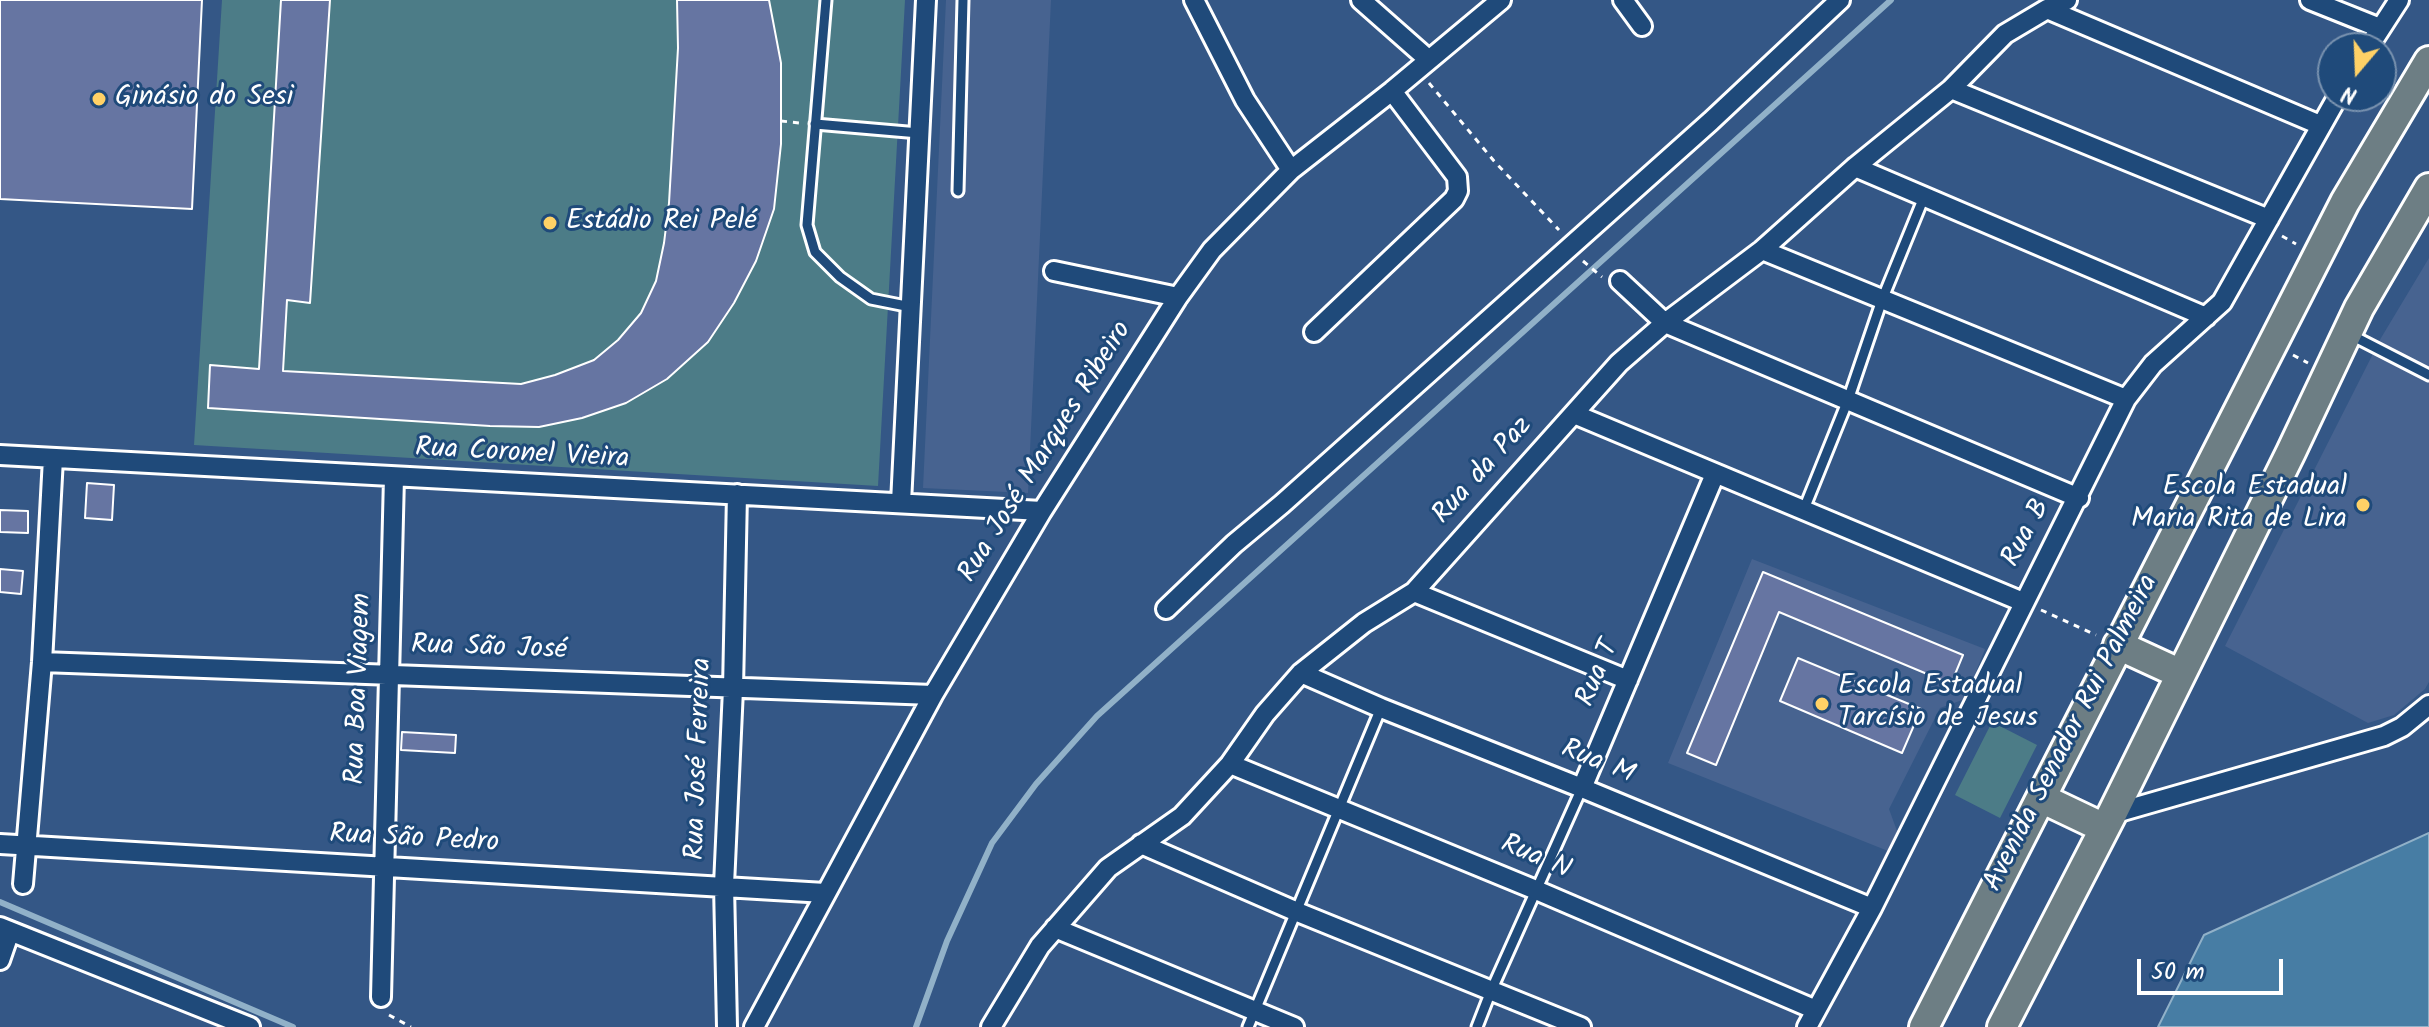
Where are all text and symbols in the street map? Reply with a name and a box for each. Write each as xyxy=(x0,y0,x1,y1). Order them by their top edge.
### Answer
north arrow xyxy=(2317,32,2397,112)
text: N xyxy=(2337,74,2362,112)
place label: Ginásio do Sesi xyxy=(115,82,293,116)
marker: Ginásio do Sesi xyxy=(90,90,108,108)
place label: Estádio Rei Pelé xyxy=(566,206,757,240)
marker: Estádio Rei Pelé xyxy=(541,214,559,232)
street label: Rua José Marques Ribeiro xyxy=(953,316,1141,590)
street label: Rua da Paz xyxy=(1427,411,1541,533)
street label: Rua Coronel Vieira xyxy=(414,434,630,478)
place label: Escola Estadual Maria Rita de Lira xyxy=(2131,472,2347,538)
street label: Rua B xyxy=(1996,494,2060,574)
marker: Escola Estadual Maria Rita de Lira xyxy=(2354,496,2372,514)
street label: Avenida Senador Rui Palmeira xyxy=(1978,570,2168,898)
street label: Rua Boa Viagem xyxy=(341,593,381,785)
street label: Rua São José xyxy=(410,630,568,670)
street label: Rua T xyxy=(1571,636,1629,712)
street label: Rua José Ferreira xyxy=(681,657,721,861)
place label: Escola Estadual Tarcísio de Jesus xyxy=(1838,671,2038,737)
marker: Escola Estadual Tarcísio de Jesus xyxy=(1813,695,1831,713)
street label: Rua M xyxy=(1555,734,1639,794)
street label: Rua São Pedro xyxy=(328,820,500,862)
street label: Rua N xyxy=(1495,829,1575,889)
scale bar xyxy=(2141,943,2287,993)
text: 50 m xyxy=(2151,953,2205,992)

